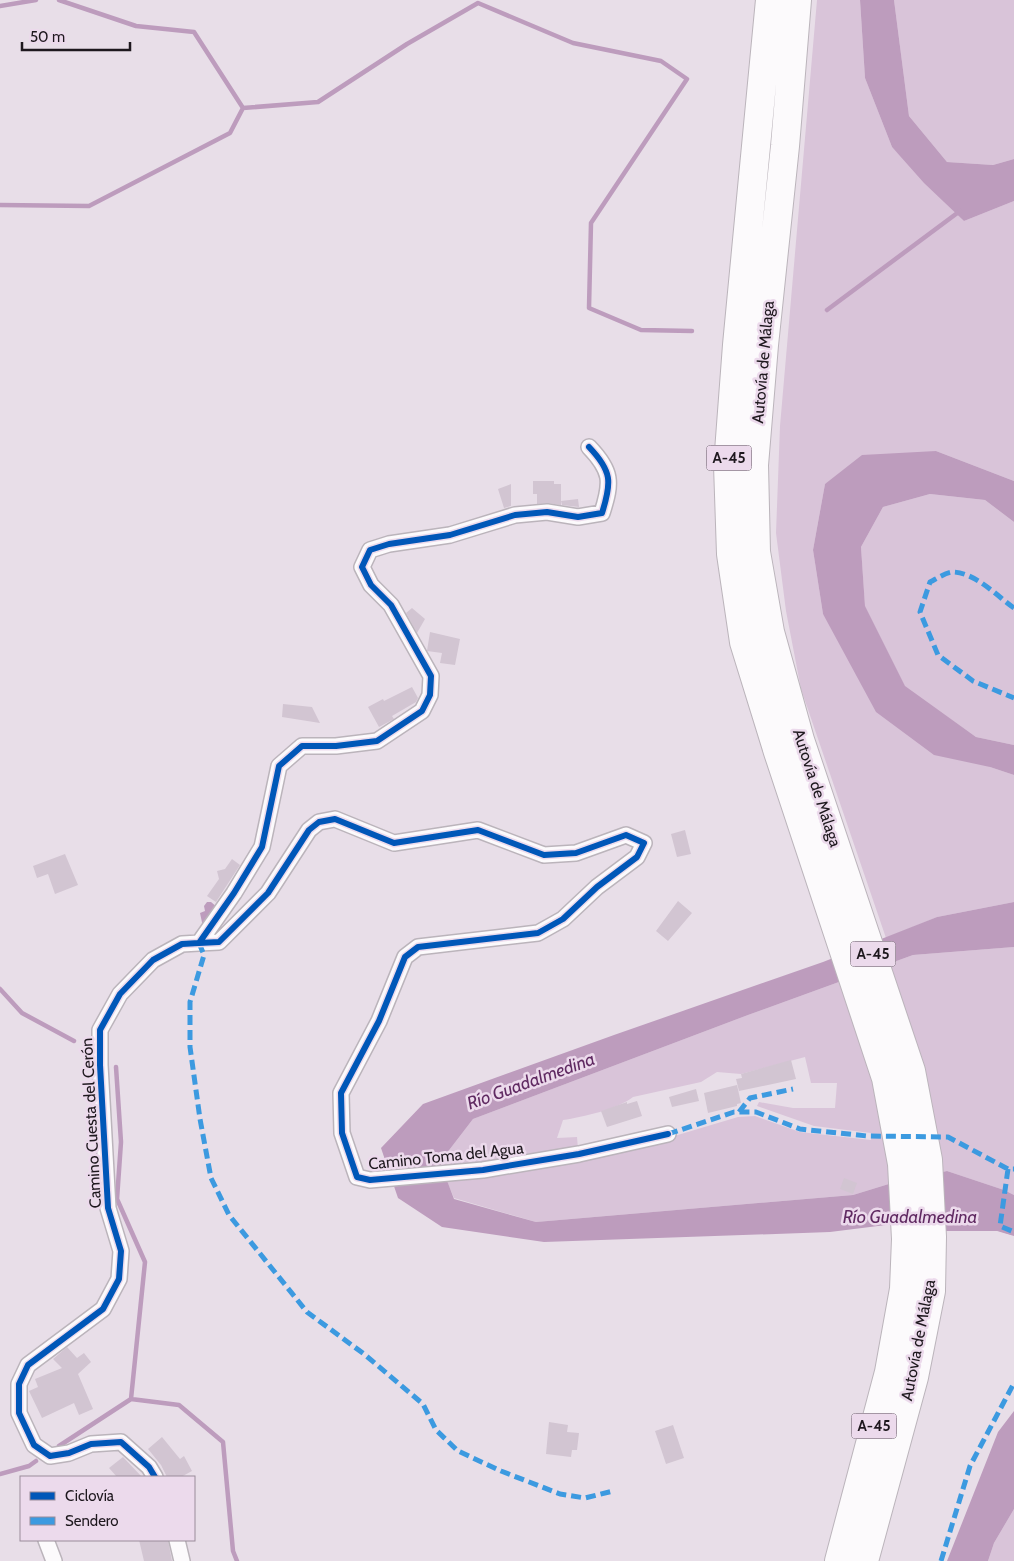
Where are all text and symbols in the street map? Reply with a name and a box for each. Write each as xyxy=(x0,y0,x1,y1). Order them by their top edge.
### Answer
scale bar xyxy=(22,20,130,52)
text: 50 m xyxy=(30,28,65,46)
street label: Autovía de Málaga xyxy=(748,300,778,424)
road number: A-45 xyxy=(706,446,752,470)
street label: Autovía de Málaga xyxy=(789,727,845,850)
road number: A-45 xyxy=(850,942,896,966)
street label: Camino Cuesta del Cerón xyxy=(77,1037,105,1209)
water label: Río Guadalmedina xyxy=(464,1048,598,1114)
street label: Camino Toma del Agua xyxy=(367,1138,525,1174)
water label: Río Guadalmedina xyxy=(843,1206,977,1228)
street label: Autovía de Málaga xyxy=(897,1278,939,1402)
road number: A-45 xyxy=(852,1414,896,1438)
legend xyxy=(20,1476,195,1541)
text: Ciclovía xyxy=(65,1487,115,1505)
text: Sendero xyxy=(65,1512,119,1530)

